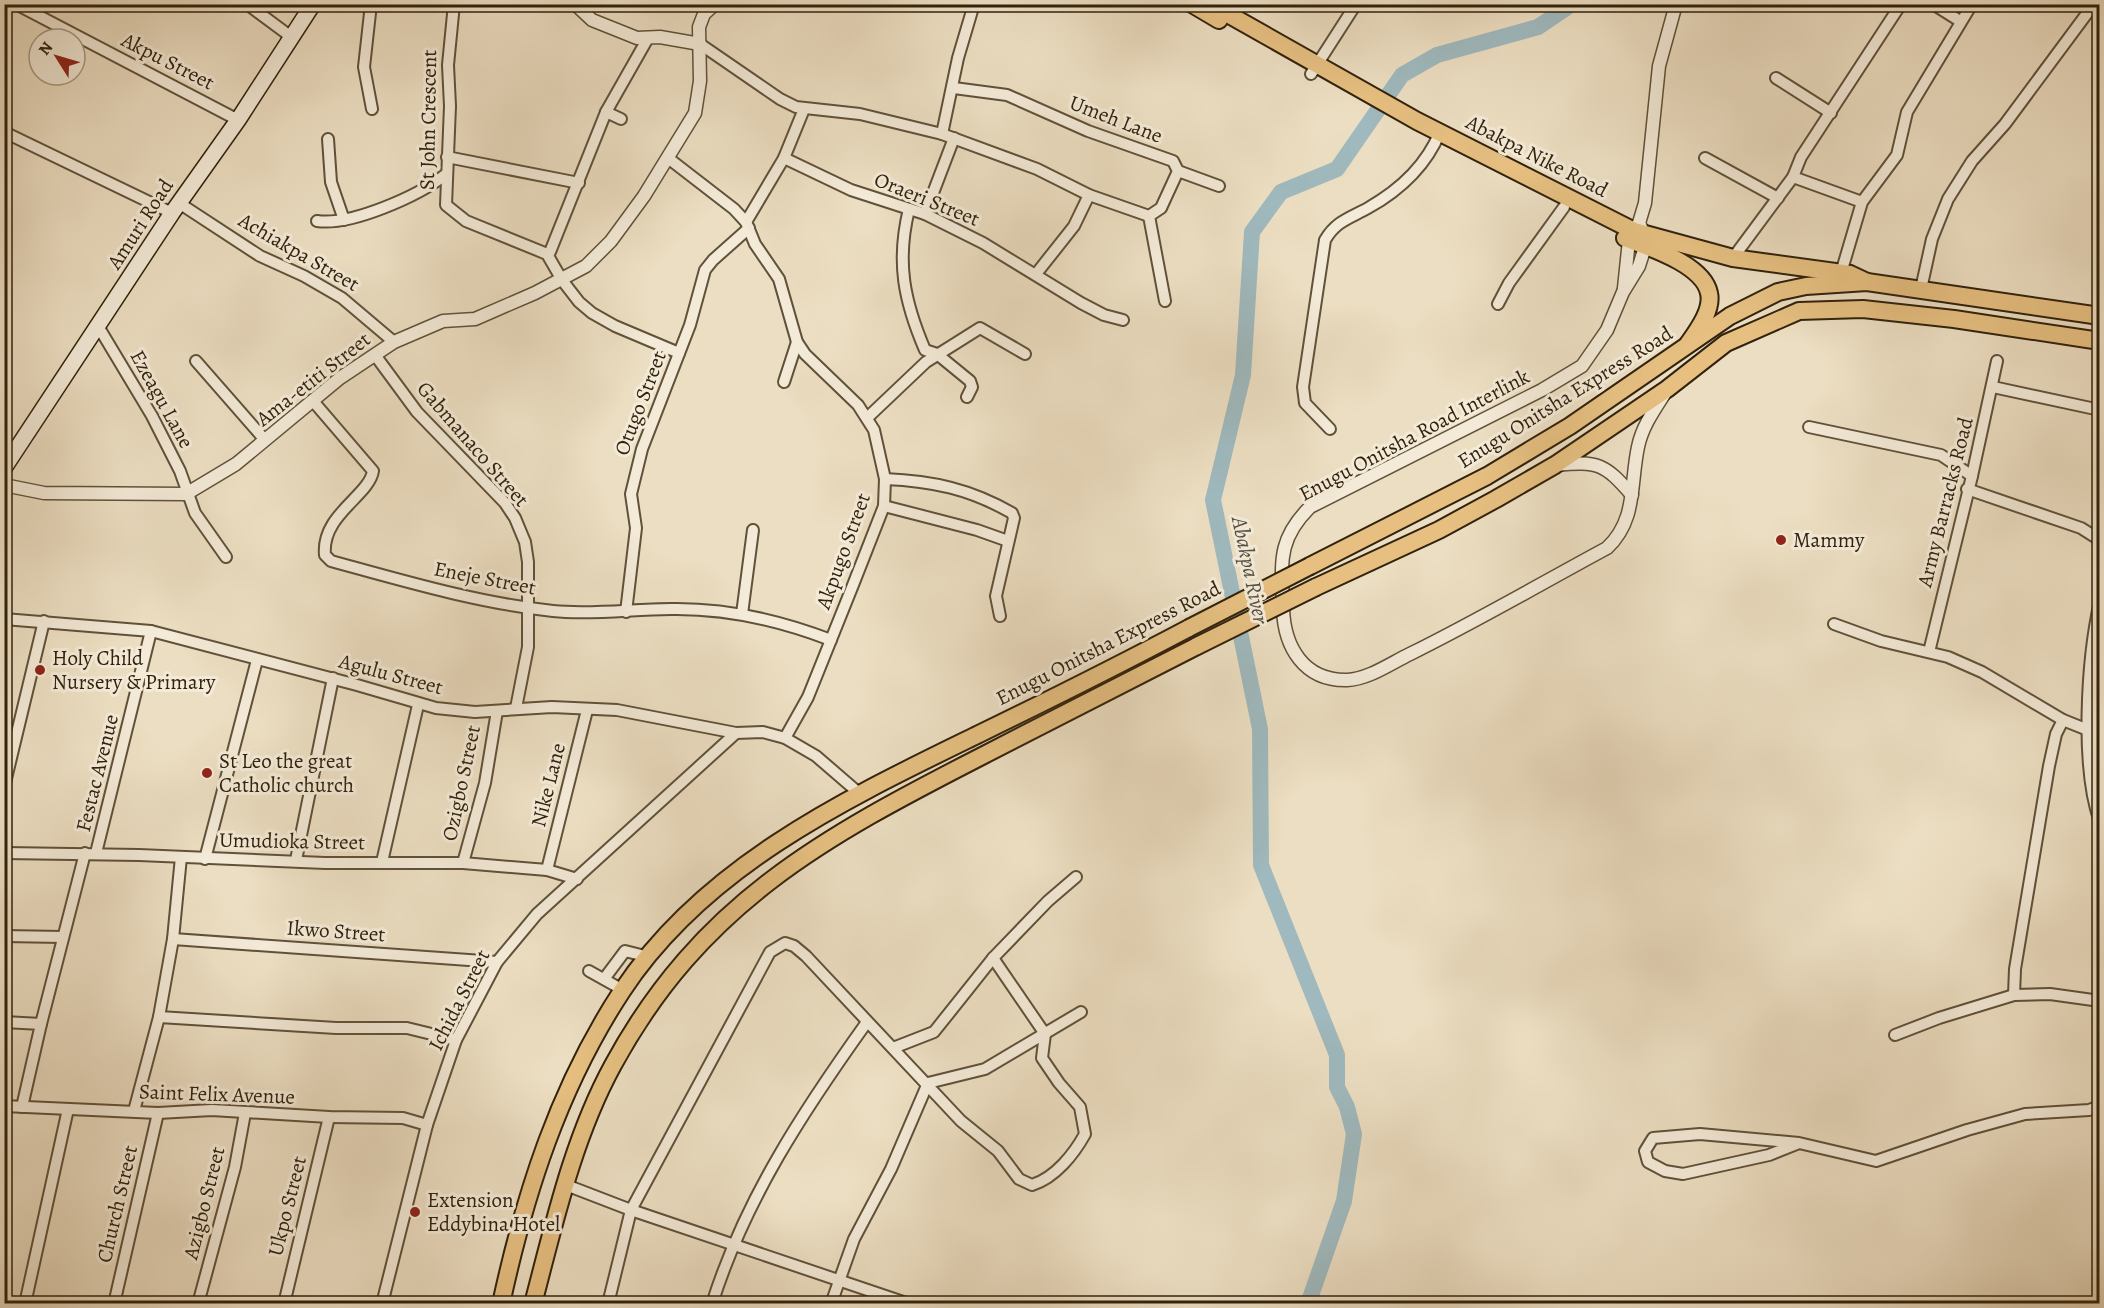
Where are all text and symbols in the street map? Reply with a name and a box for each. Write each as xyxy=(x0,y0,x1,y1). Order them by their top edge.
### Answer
street label: Akpu Street xyxy=(116,25,219,96)
north arrow xyxy=(27,27,87,87)
text: N xyxy=(34,37,58,60)
street label: St John Crescent xyxy=(413,49,443,190)
street label: Umeh Lane xyxy=(1065,88,1167,150)
street label: Abakpa Nike Road xyxy=(1460,108,1613,204)
street label: Oraeri Street xyxy=(870,165,984,233)
street label: Amuri Road xyxy=(100,173,180,275)
street label: Achiakpa Street xyxy=(233,206,364,298)
street label: Enugu Onitsha Express Road xyxy=(1452,319,1678,475)
street label: Ama-etiti Street xyxy=(249,325,376,433)
street label: Ezeagu Lane xyxy=(124,345,200,453)
street label: Otugo Street xyxy=(607,347,673,459)
street label: Enugu Onitsha Road Interlink xyxy=(1294,362,1535,508)
street label: Gabmanaco Street xyxy=(411,375,535,513)
street label: Army Barracks Road xyxy=(1910,413,1980,591)
street label: Akpugo Street xyxy=(809,489,877,614)
water label: Abakpa River xyxy=(1224,513,1276,628)
place label: Mammy xyxy=(1793,526,1865,554)
marker: Mammy xyxy=(1774,533,1788,547)
street label: Eneje Street xyxy=(432,554,538,602)
street label: Enugu Onitsha Express Road xyxy=(991,574,1226,712)
place label: Holy Child Nursery & Primary xyxy=(52,644,216,696)
street label: Agulu Street xyxy=(335,646,446,701)
marker: Holy Child Nursery & Primary xyxy=(33,663,47,677)
street label: Festac Avenue xyxy=(69,711,125,835)
street label: Ozigbo Street xyxy=(435,723,487,843)
street label: Nike Lane xyxy=(524,740,572,830)
place label: St Leo the great Catholic church xyxy=(219,747,354,799)
marker: St Leo the great Catholic church xyxy=(200,766,214,780)
street label: Umudioka Street xyxy=(219,826,365,856)
street label: Ikwo Street xyxy=(286,914,386,948)
street label: Ichida Street xyxy=(422,945,496,1055)
street label: Saint Felix Avenue xyxy=(139,1077,295,1111)
street label: Church Street xyxy=(90,1143,144,1265)
street label: Azigbo Street xyxy=(176,1144,232,1263)
street label: Ukpo Street xyxy=(261,1153,313,1259)
place label: Extension Eddybina Hotel xyxy=(427,1186,560,1238)
marker: Extension Eddybina Hotel xyxy=(408,1205,422,1219)

